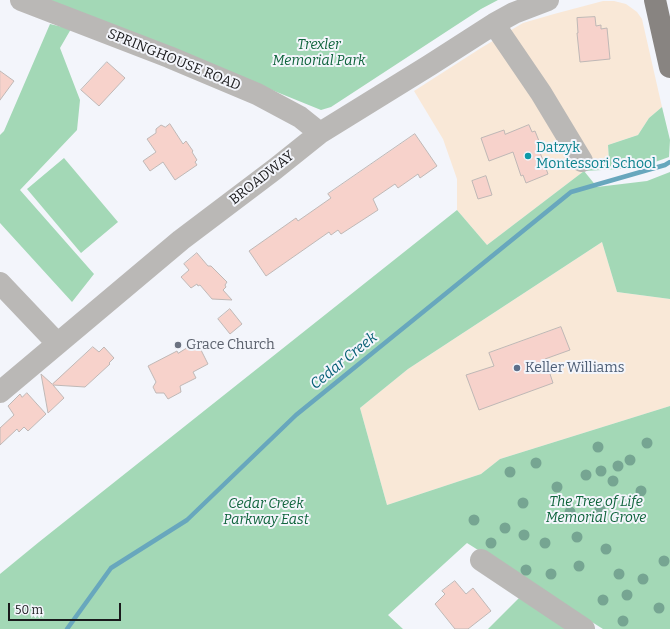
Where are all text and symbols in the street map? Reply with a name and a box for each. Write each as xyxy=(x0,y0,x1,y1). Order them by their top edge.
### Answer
street label: SPRINGHOUSE ROAD xyxy=(105,26,243,94)
park label: Trexler Memorial Park xyxy=(272,37,366,70)
place label: Datzyk Montessori School xyxy=(536,140,656,172)
street label: BROADWAY xyxy=(226,148,298,208)
marker: Datzyk Montessori School xyxy=(523,151,533,161)
water label: Cedar Creek xyxy=(307,329,381,393)
place label: Grace Church xyxy=(186,337,275,353)
marker: Grace Church xyxy=(173,340,183,350)
place label: Keller Williams xyxy=(525,360,624,376)
marker: Keller Williams xyxy=(512,363,522,373)
park label: The Tree of Life Memorial Grove xyxy=(546,494,646,526)
park label: Cedar Creek Parkway East xyxy=(223,496,309,528)
scale bar xyxy=(10,595,123,621)
text: 50 m xyxy=(15,603,43,617)

